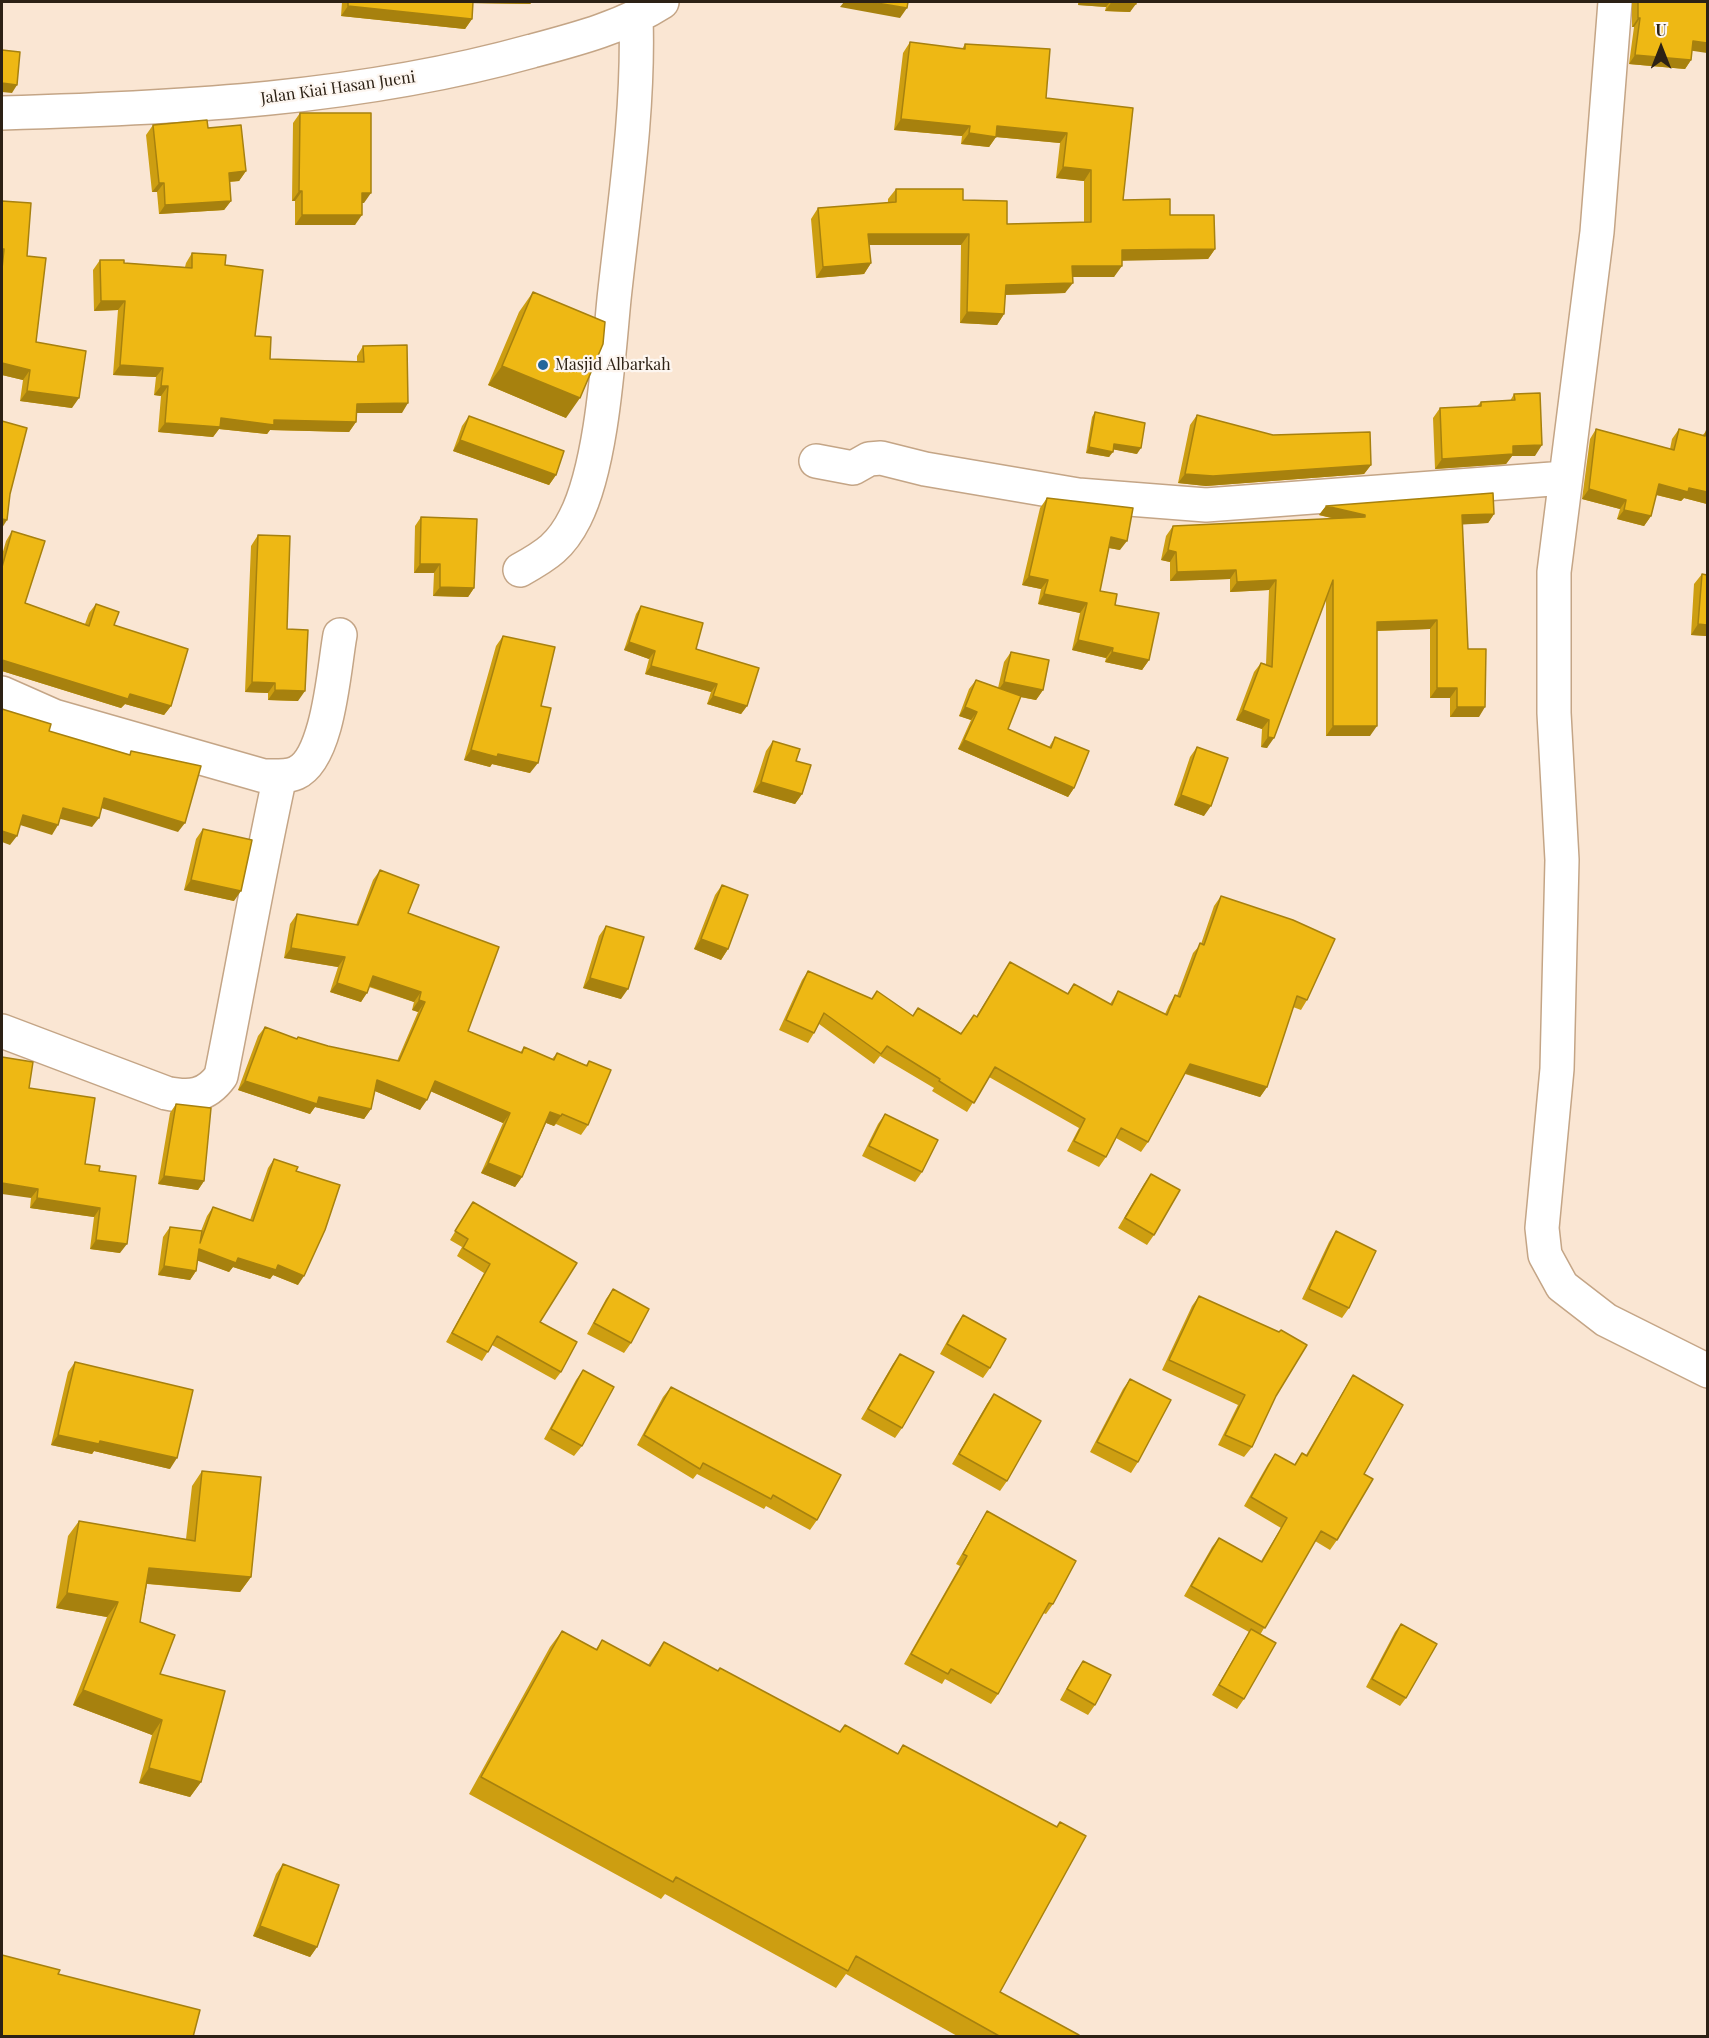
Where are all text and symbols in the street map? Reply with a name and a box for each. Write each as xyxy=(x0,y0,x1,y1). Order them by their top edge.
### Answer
north arrow xyxy=(1631,18,1691,78)
text: U xyxy=(1655,19,1667,40)
street label: Jalan Kiai Hasan Jueni xyxy=(259,68,417,108)
place label: Masjid Albarkah xyxy=(555,355,671,375)
marker: Masjid Albarkah xyxy=(536,358,550,372)

